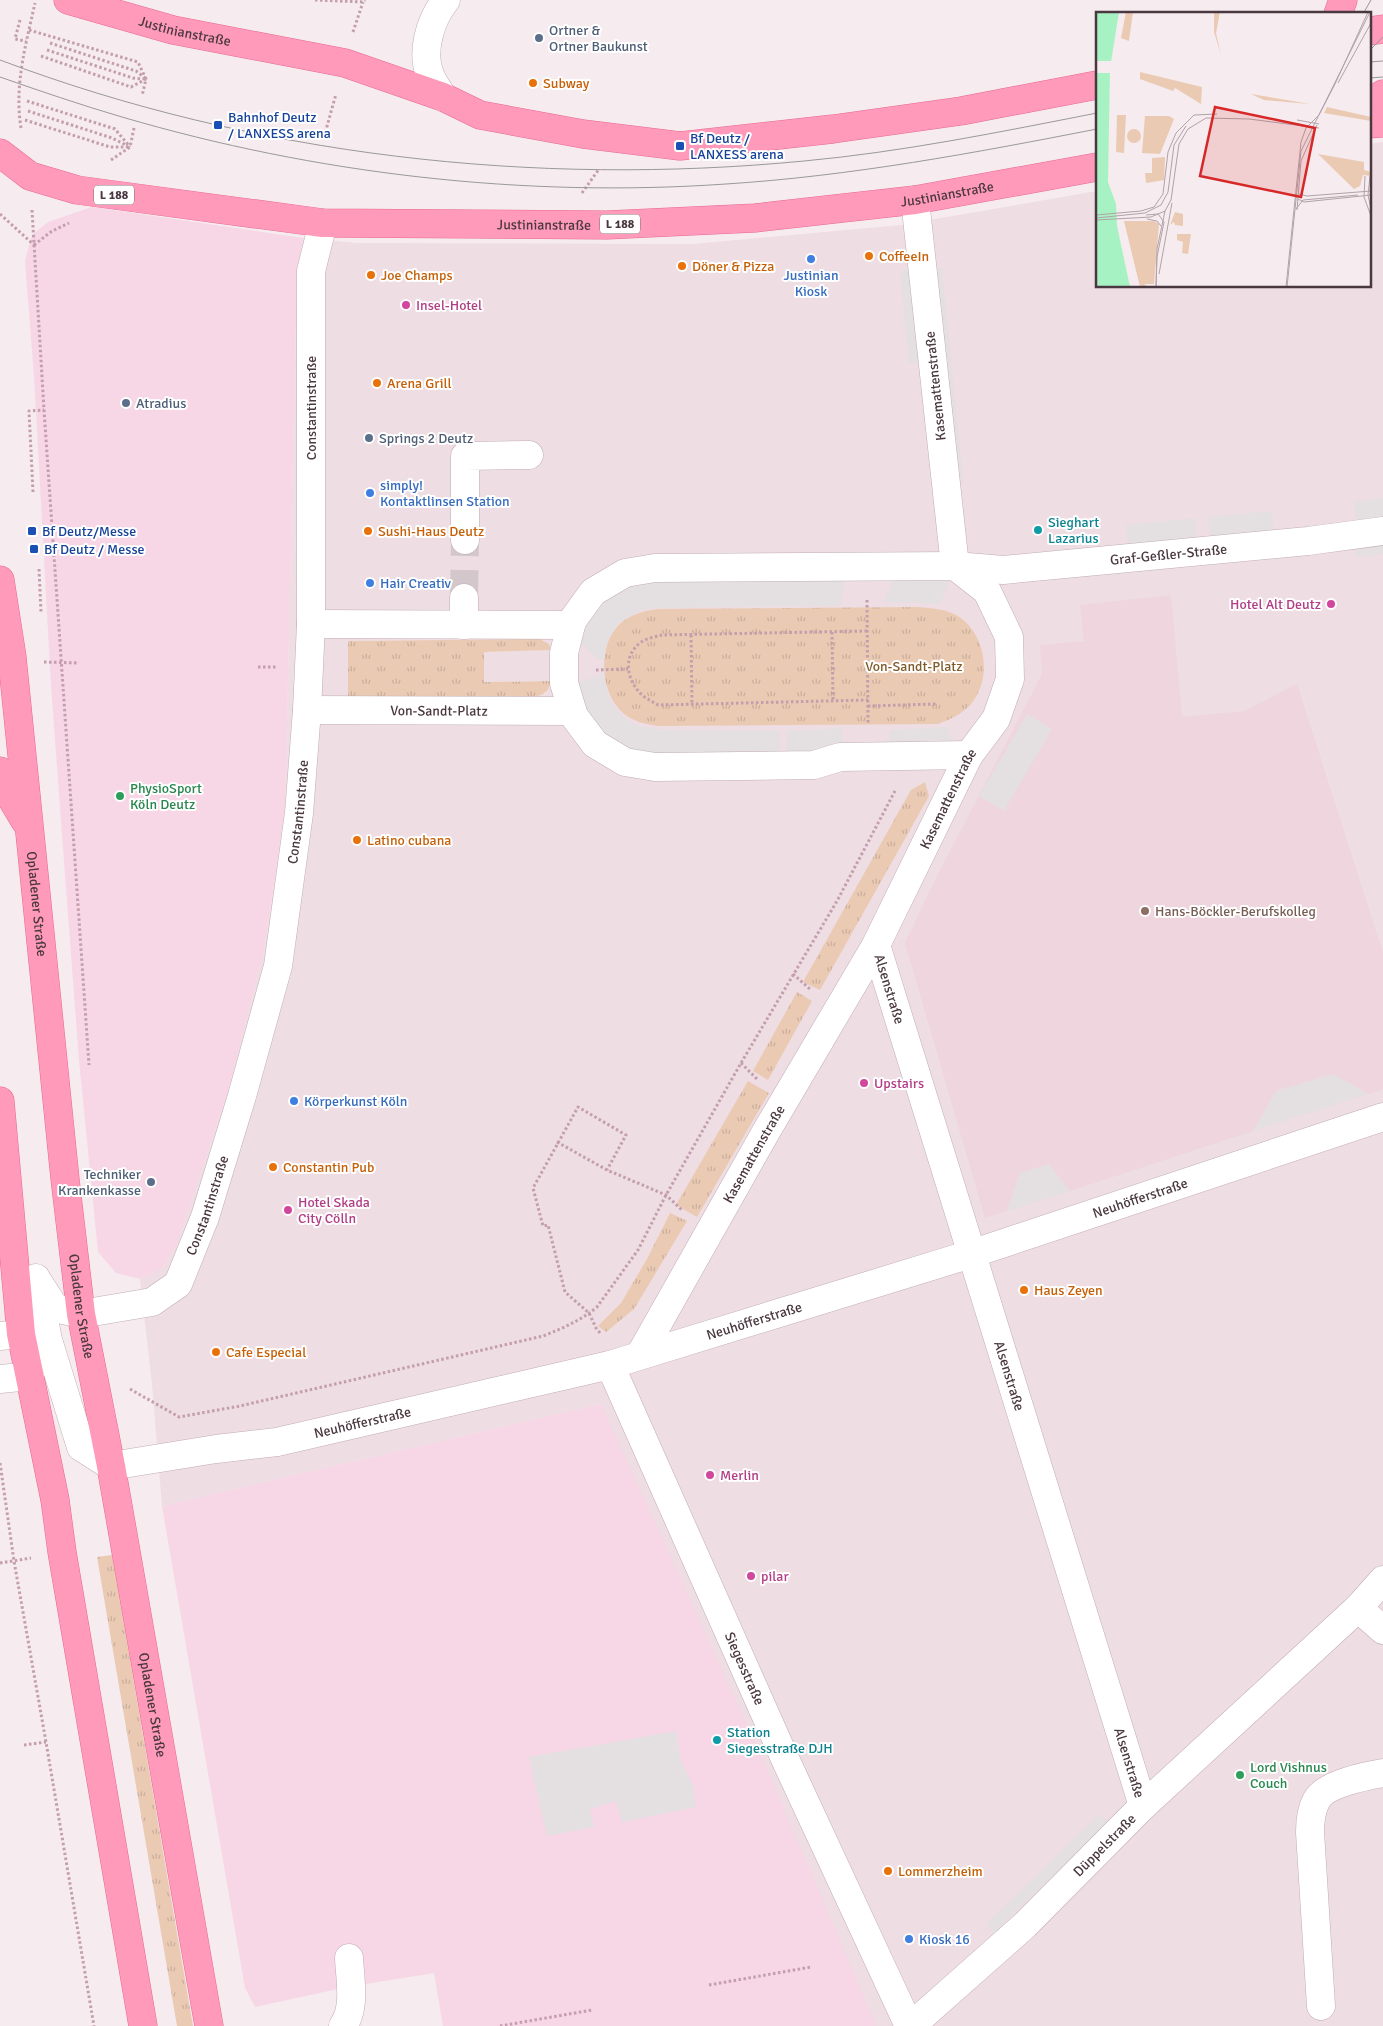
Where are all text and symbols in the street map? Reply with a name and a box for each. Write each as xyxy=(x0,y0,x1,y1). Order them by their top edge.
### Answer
inset map xyxy=(1096,12,1370,288)
street label: Justinianstraße xyxy=(137,13,232,50)
place label: Ortner & Ortner Baukunst xyxy=(549,22,648,55)
marker: Ortner & Ortner Baukunst xyxy=(533,32,545,44)
place label: Subway xyxy=(543,75,590,92)
marker: Subway xyxy=(527,77,539,89)
place label: Bahnhof Deutz / LANXESS arena xyxy=(228,109,331,142)
marker: Bahnhof Deutz / LANXESS arena xyxy=(212,119,224,131)
place label: Bf Deutz / LANXESS arena xyxy=(690,130,784,163)
marker: Bf Deutz / LANXESS arena xyxy=(674,140,686,152)
street label: Justinianstraße xyxy=(900,178,995,211)
road number: L 188 xyxy=(94,186,134,204)
road number: L 188 xyxy=(600,214,640,233)
street label: Justinianstraße xyxy=(497,216,591,234)
place label: CoffeeIn xyxy=(879,248,929,265)
marker: CoffeeIn xyxy=(863,250,875,262)
marker: Justinian Kiosk xyxy=(805,253,817,265)
place label: Döner & Pizza xyxy=(692,258,774,275)
marker: Döner & Pizza xyxy=(676,260,688,272)
place label: Joe Champs xyxy=(381,267,453,284)
place label: Justinian Kiosk xyxy=(783,267,839,300)
marker: Joe Champs xyxy=(365,269,377,281)
place label: Insel-Hotel xyxy=(416,297,482,314)
marker: Insel-Hotel xyxy=(400,299,412,311)
street label: Kasemattenstraße xyxy=(921,330,950,442)
street label: Constantinstraße xyxy=(303,356,320,460)
place label: Arena Grill xyxy=(387,375,452,392)
marker: Arena Grill xyxy=(371,377,383,389)
place label: Atradius xyxy=(136,395,186,412)
marker: Atradius xyxy=(120,397,132,409)
place label: Springs 2 Deutz xyxy=(379,430,473,447)
marker: Springs 2 Deutz xyxy=(363,432,375,444)
place label: simply! Kontaktlinsen Station xyxy=(380,477,510,510)
marker: simply! Kontaktlinsen Station xyxy=(364,487,376,499)
place label: Sieghart Lazarius xyxy=(1048,514,1099,547)
place label: Bf Deutz/Messe xyxy=(42,523,136,540)
place label: Sushi-Haus Deutz xyxy=(378,523,484,540)
marker: Sieghart Lazarius xyxy=(1032,524,1044,536)
marker: Bf Deutz/Messe xyxy=(26,525,38,537)
marker: Sushi-Haus Deutz xyxy=(362,525,374,537)
place label: Bf Deutz / Messe xyxy=(44,541,145,558)
street label: Graf-Geßler-Straße xyxy=(1109,541,1228,569)
marker: Bf Deutz / Messe xyxy=(28,543,40,555)
place label: Hair Creativ xyxy=(380,575,452,592)
marker: Hair Creativ xyxy=(364,577,376,589)
place label: Hotel Alt Deutz xyxy=(1230,596,1321,613)
marker: Hotel Alt Deutz xyxy=(1325,598,1337,610)
park label: Von-Sandt-Platz xyxy=(865,658,963,675)
street label: Von-Sandt-Platz xyxy=(390,702,488,720)
street label: Kasemattenstraße xyxy=(916,745,980,852)
street label: Constantinstraße xyxy=(284,759,312,865)
place label: PhysioSport Köln Deutz xyxy=(130,780,202,813)
marker: PhysioSport Köln Deutz xyxy=(114,790,126,802)
place label: Latino cubana xyxy=(367,832,451,849)
marker: Latino cubana xyxy=(351,834,363,846)
street label: Opladener Straße xyxy=(23,850,50,957)
place label: Hans-Böckler-Berufskolleg xyxy=(1155,903,1316,920)
marker: Hans-Böckler-Berufskolleg xyxy=(1139,905,1151,917)
street label: Alsenstraße xyxy=(870,952,908,1026)
place label: Upstairs xyxy=(874,1075,924,1092)
marker: Upstairs xyxy=(858,1077,870,1089)
place label: Körperkunst Köln xyxy=(304,1093,407,1110)
marker: Körperkunst Köln xyxy=(288,1095,300,1107)
street label: Kasemattenstraße xyxy=(720,1102,789,1206)
street label: Constantinstraße xyxy=(182,1153,232,1258)
place label: Constantin Pub xyxy=(283,1159,374,1176)
marker: Constantin Pub xyxy=(267,1161,279,1173)
place label: Techniker Krankenkasse xyxy=(58,1166,142,1199)
street label: Neuhöfferstraße xyxy=(1091,1175,1190,1222)
marker: Techniker Krankenkasse xyxy=(145,1176,157,1188)
place label: Hotel Skada City Cölln xyxy=(298,1194,370,1227)
marker: Hotel Skada City Cölln xyxy=(282,1204,294,1216)
street label: Opladener Straße xyxy=(65,1253,98,1360)
place label: Haus Zeyen xyxy=(1034,1282,1103,1299)
marker: Haus Zeyen xyxy=(1018,1284,1030,1296)
street label: Neuhöfferstraße xyxy=(704,1298,804,1344)
street label: Alsenstraße xyxy=(990,1339,1028,1413)
place label: Cafe Especial xyxy=(226,1344,306,1361)
marker: Cafe Especial xyxy=(210,1346,222,1358)
street label: Neuhöfferstraße xyxy=(312,1403,413,1442)
place label: Merlin xyxy=(720,1467,759,1484)
marker: Merlin xyxy=(704,1469,716,1481)
place label: pilar xyxy=(761,1568,789,1585)
marker: pilar xyxy=(745,1570,757,1582)
street label: Siegesstraße xyxy=(721,1629,768,1708)
street label: Opladener Straße xyxy=(135,1651,170,1759)
place label: Station Siegesstraße DJH xyxy=(727,1724,833,1757)
street label: Alsenstraße xyxy=(1110,1726,1148,1800)
marker: Station Siegesstraße DJH xyxy=(711,1734,723,1746)
place label: Lord Vishnus Couch xyxy=(1250,1759,1327,1792)
marker: Lord Vishnus Couch xyxy=(1234,1769,1246,1781)
street label: Düppelstraße xyxy=(1070,1810,1140,1880)
place label: Lommerzheim xyxy=(898,1863,983,1880)
marker: Lommerzheim xyxy=(882,1865,894,1877)
place label: Kiosk 16 xyxy=(919,1931,970,1948)
marker: Kiosk 16 xyxy=(903,1933,915,1945)

